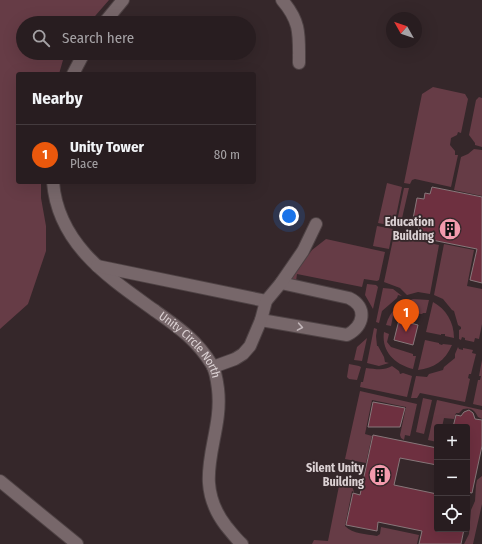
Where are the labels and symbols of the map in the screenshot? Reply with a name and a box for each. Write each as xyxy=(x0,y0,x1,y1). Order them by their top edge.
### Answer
north arrow xyxy=(386,12,422,48)
your location xyxy=(279,206,299,226)
place label: Education Building xyxy=(385,215,434,243)
building icon: Education Building xyxy=(437,216,463,242)
pin: 1 xyxy=(393,299,419,332)
street label: Unity Circle North xyxy=(156,309,223,379)
one-way arrow xyxy=(297,322,303,330)
place label: Silent Unity Building xyxy=(306,461,364,489)
building icon: Silent Unity Building xyxy=(367,462,393,488)

